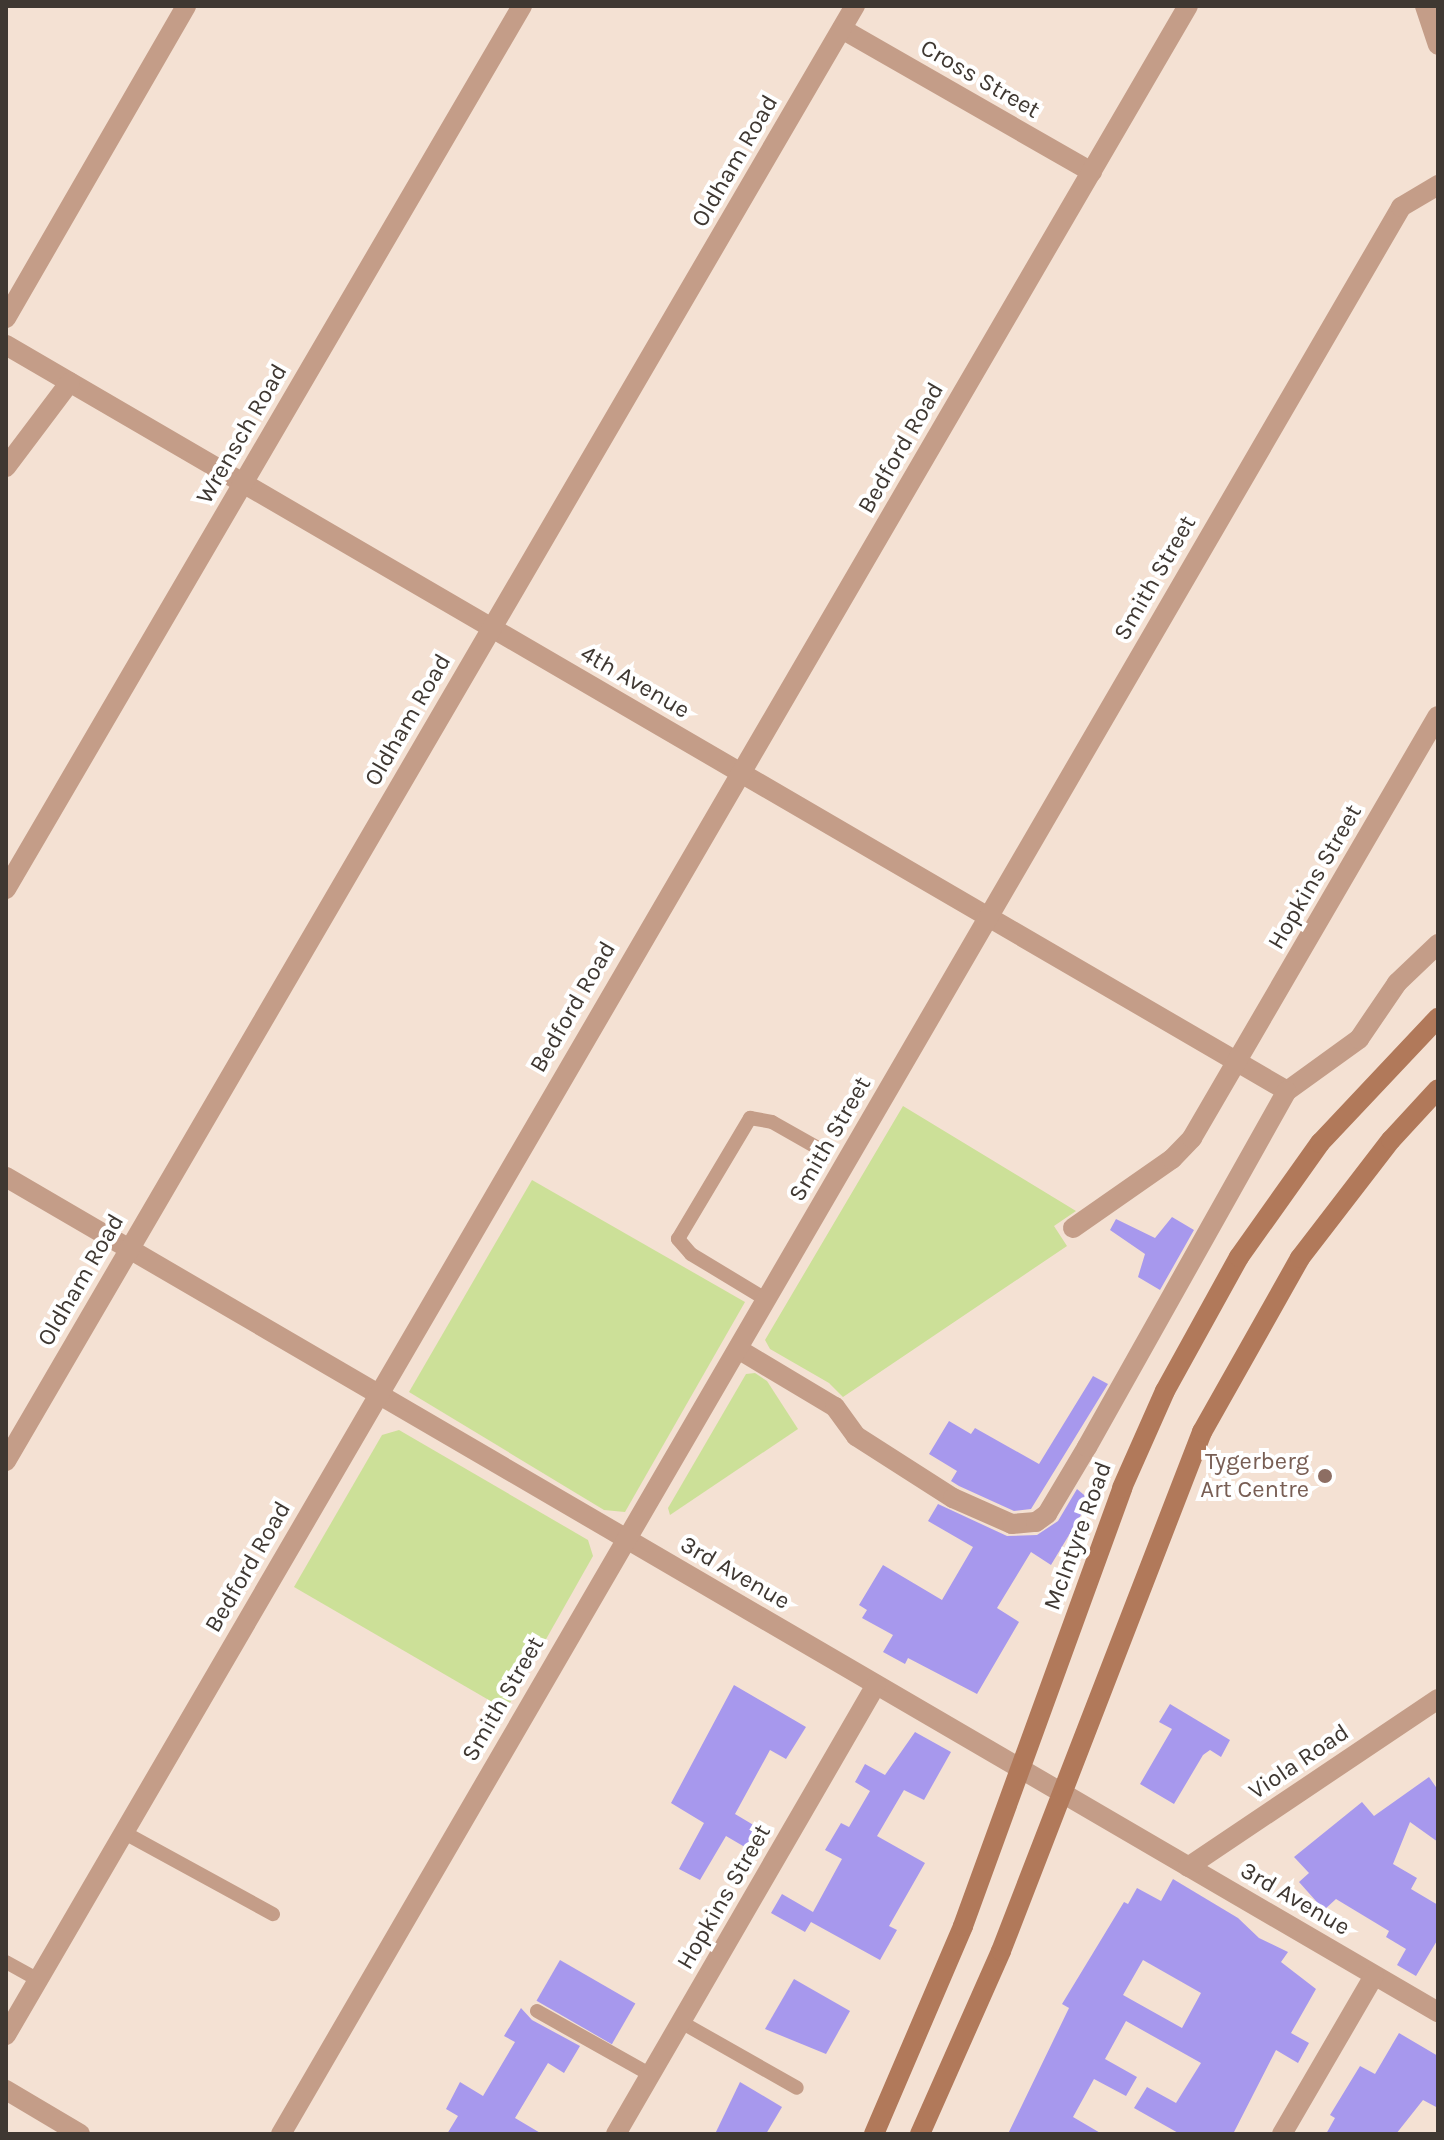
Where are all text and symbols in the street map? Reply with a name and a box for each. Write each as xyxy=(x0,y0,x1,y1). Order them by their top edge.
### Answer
street label: Cross Street xyxy=(915,33,1045,125)
street label: Oldham Road xyxy=(686,90,784,232)
street label: Wrensch Road xyxy=(190,359,294,509)
street label: Bedford Road xyxy=(852,377,950,519)
street label: Smith Street xyxy=(1108,511,1202,645)
street label: 4th Avenue xyxy=(575,639,695,725)
street label: Oldham Road xyxy=(359,649,457,791)
street label: Hopkins Street xyxy=(1262,799,1368,955)
street label: Bedford Road xyxy=(524,936,622,1078)
street label: Smith Street xyxy=(783,1072,877,1206)
street label: Oldham Road xyxy=(32,1209,130,1351)
place label: Tygerberg Art Centre xyxy=(1200,1448,1309,1504)
street label: McIntyre Road xyxy=(1038,1458,1118,1614)
marker: Tygerberg Art Centre xyxy=(1316,1467,1334,1485)
street label: Bedford Road xyxy=(199,1496,297,1638)
street label: 3rd Avenue xyxy=(675,1530,795,1616)
street label: Smith Street xyxy=(456,1632,550,1766)
street label: Viola Road xyxy=(1243,1718,1355,1806)
street label: Hopkins Street xyxy=(671,1819,777,1975)
street label: 3rd Avenue xyxy=(1235,1856,1355,1942)

